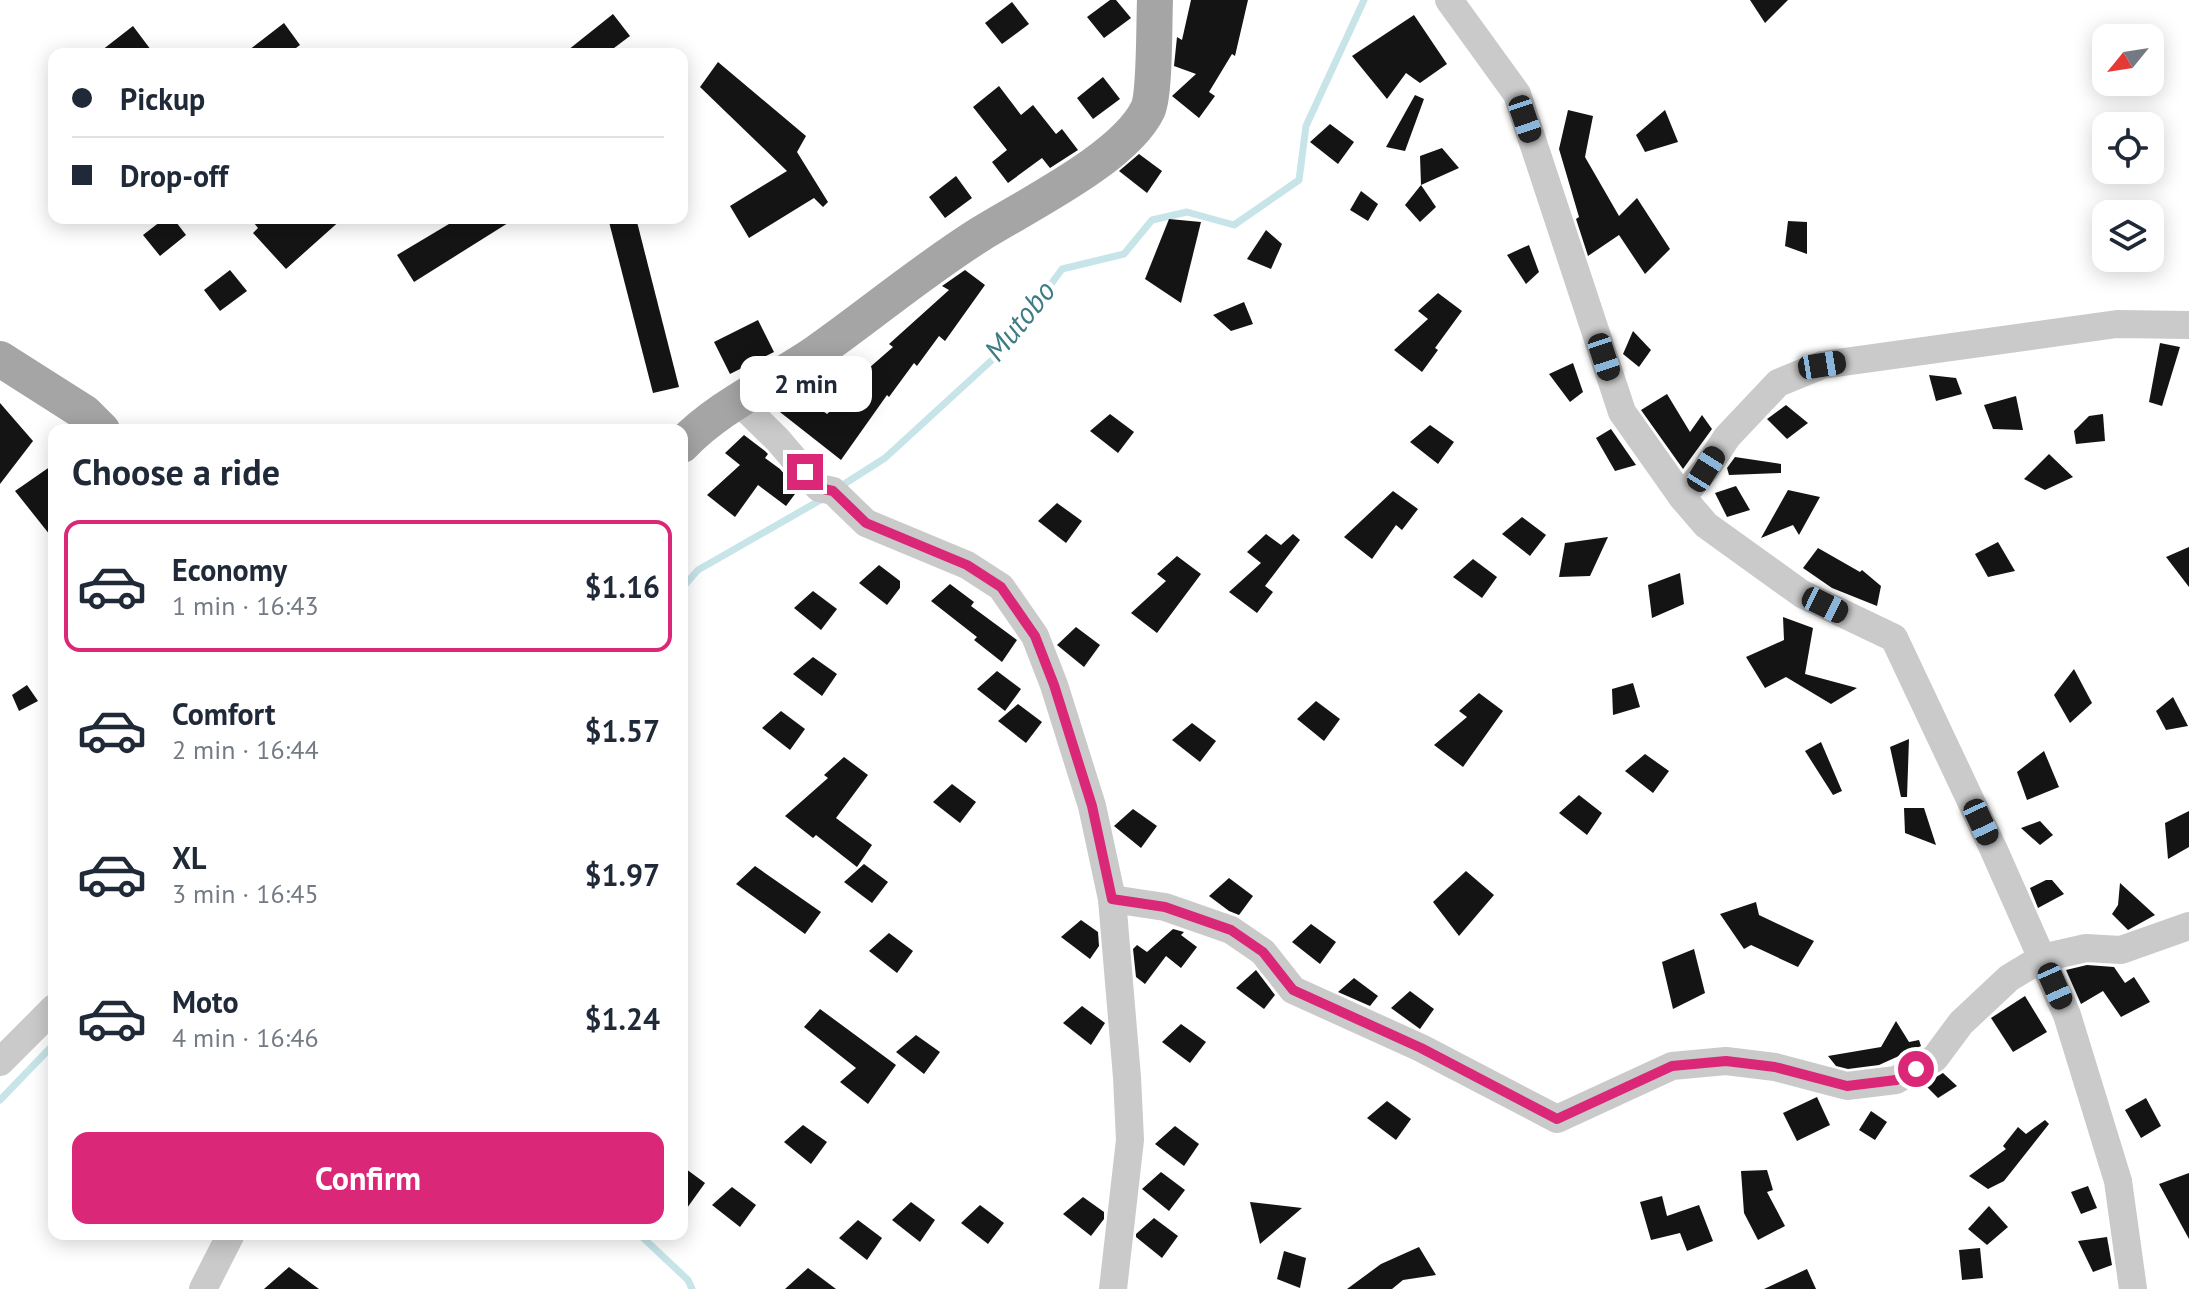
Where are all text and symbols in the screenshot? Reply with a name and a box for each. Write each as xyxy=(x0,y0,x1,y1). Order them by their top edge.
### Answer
north arrow xyxy=(2092,24,2164,96)
map controls xyxy=(2092,24,2164,272)
text: Pickup xyxy=(120,79,205,118)
car xyxy=(1506,92,1544,146)
button: locate xyxy=(2092,112,2164,184)
text: Drop-off xyxy=(120,156,228,195)
button: layers xyxy=(2092,200,2164,272)
water label: Mutobo xyxy=(974,272,1063,368)
car xyxy=(1585,330,1623,384)
car xyxy=(1796,349,1848,381)
callout: 2 min xyxy=(739,356,871,412)
text: 2 min xyxy=(774,367,838,400)
car xyxy=(1683,442,1729,496)
text: Choose a ride xyxy=(72,448,280,495)
route end xyxy=(787,454,823,490)
icon: car xyxy=(76,550,148,622)
text: Economy xyxy=(172,550,287,589)
text: $1.16 xyxy=(585,567,660,606)
car xyxy=(1798,584,1852,626)
text: 1 min · 16:43 xyxy=(172,589,319,622)
icon: car xyxy=(76,694,148,766)
text: Comfort xyxy=(172,694,275,733)
text: $1.57 xyxy=(585,711,660,750)
text: 2 min · 16:44 xyxy=(172,733,319,766)
car xyxy=(1960,795,2002,849)
icon: car xyxy=(76,838,148,910)
text: XL xyxy=(172,838,206,877)
text: $1.97 xyxy=(585,855,660,894)
text: 3 min · 16:45 xyxy=(172,877,319,910)
car xyxy=(2034,959,2076,1013)
icon: car xyxy=(76,982,148,1054)
text: Moto xyxy=(172,982,239,1021)
text: $1.24 xyxy=(585,999,660,1038)
text: 4 min · 16:46 xyxy=(172,1021,319,1054)
route start xyxy=(1898,1051,1934,1087)
button: Confirm xyxy=(72,1132,664,1224)

